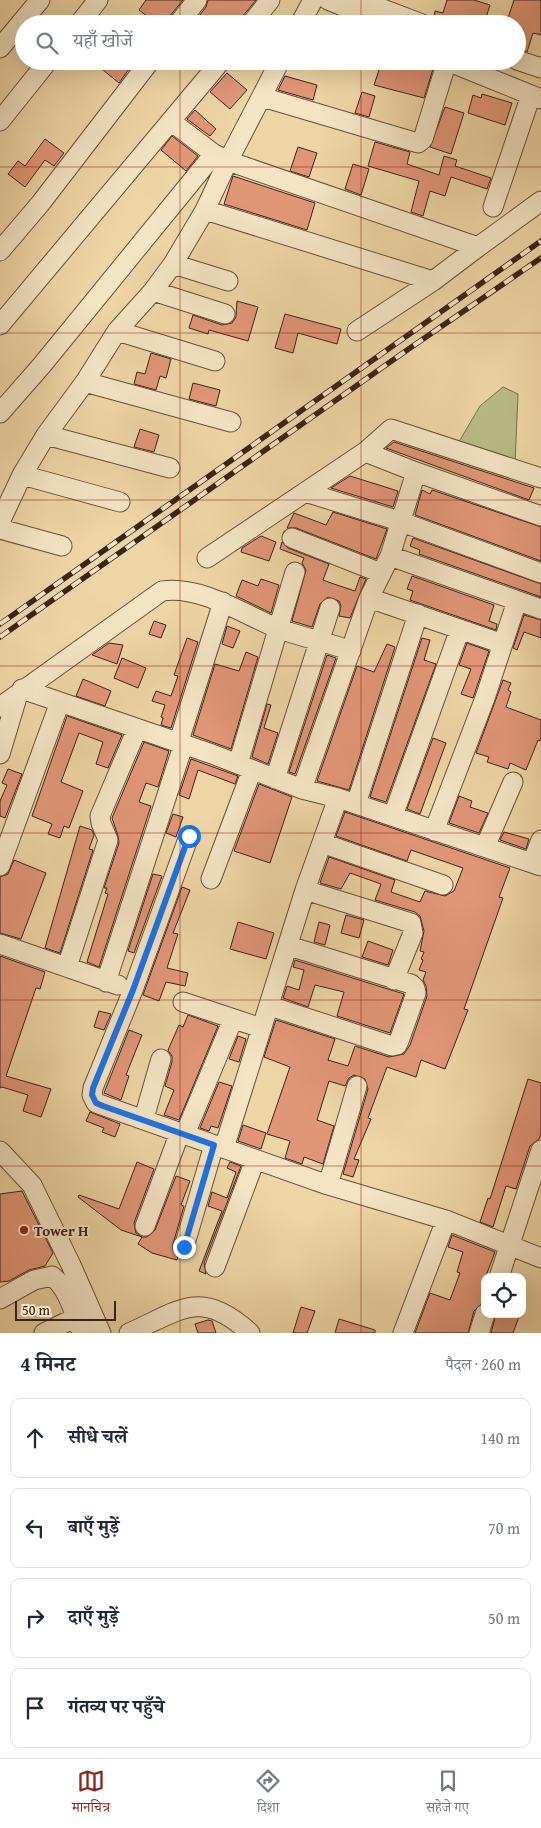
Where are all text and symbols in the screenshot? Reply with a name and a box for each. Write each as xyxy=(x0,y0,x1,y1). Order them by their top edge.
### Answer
search box xyxy=(15,15,526,70)
text: यहाँ खोजें xyxy=(73,26,133,54)
icon: search xyxy=(33,29,61,57)
route start xyxy=(178,825,201,848)
place label: Tower H xyxy=(34,1220,89,1241)
marker: Tower H xyxy=(18,1224,30,1236)
route end xyxy=(173,1236,196,1259)
map controls xyxy=(481,1273,526,1318)
button: locate xyxy=(481,1273,526,1318)
scale bar xyxy=(15,1298,116,1321)
text: 50 m xyxy=(22,1300,50,1320)
text: 4 मिनट xyxy=(20,1348,75,1379)
text: पैदल · 260 m xyxy=(445,1352,521,1376)
text: सीधे चलें xyxy=(68,1422,127,1450)
icon: ahead xyxy=(21,1424,49,1452)
text: 140 m xyxy=(480,1426,520,1450)
text: बाएँ मुड़ें xyxy=(68,1512,119,1540)
icon: left xyxy=(21,1514,49,1542)
text: 70 m xyxy=(488,1516,520,1540)
text: दाएँ मुड़ें xyxy=(68,1602,119,1630)
icon: right xyxy=(21,1604,49,1632)
text: 50 m xyxy=(488,1606,520,1630)
text: गंतव्य पर पहुँचे xyxy=(68,1692,164,1720)
icon: arrive xyxy=(21,1694,49,1722)
tab: मानचित्र xyxy=(72,1767,110,1821)
tab: दिशा xyxy=(254,1767,282,1821)
tab: सहेजे गए xyxy=(426,1767,469,1821)

